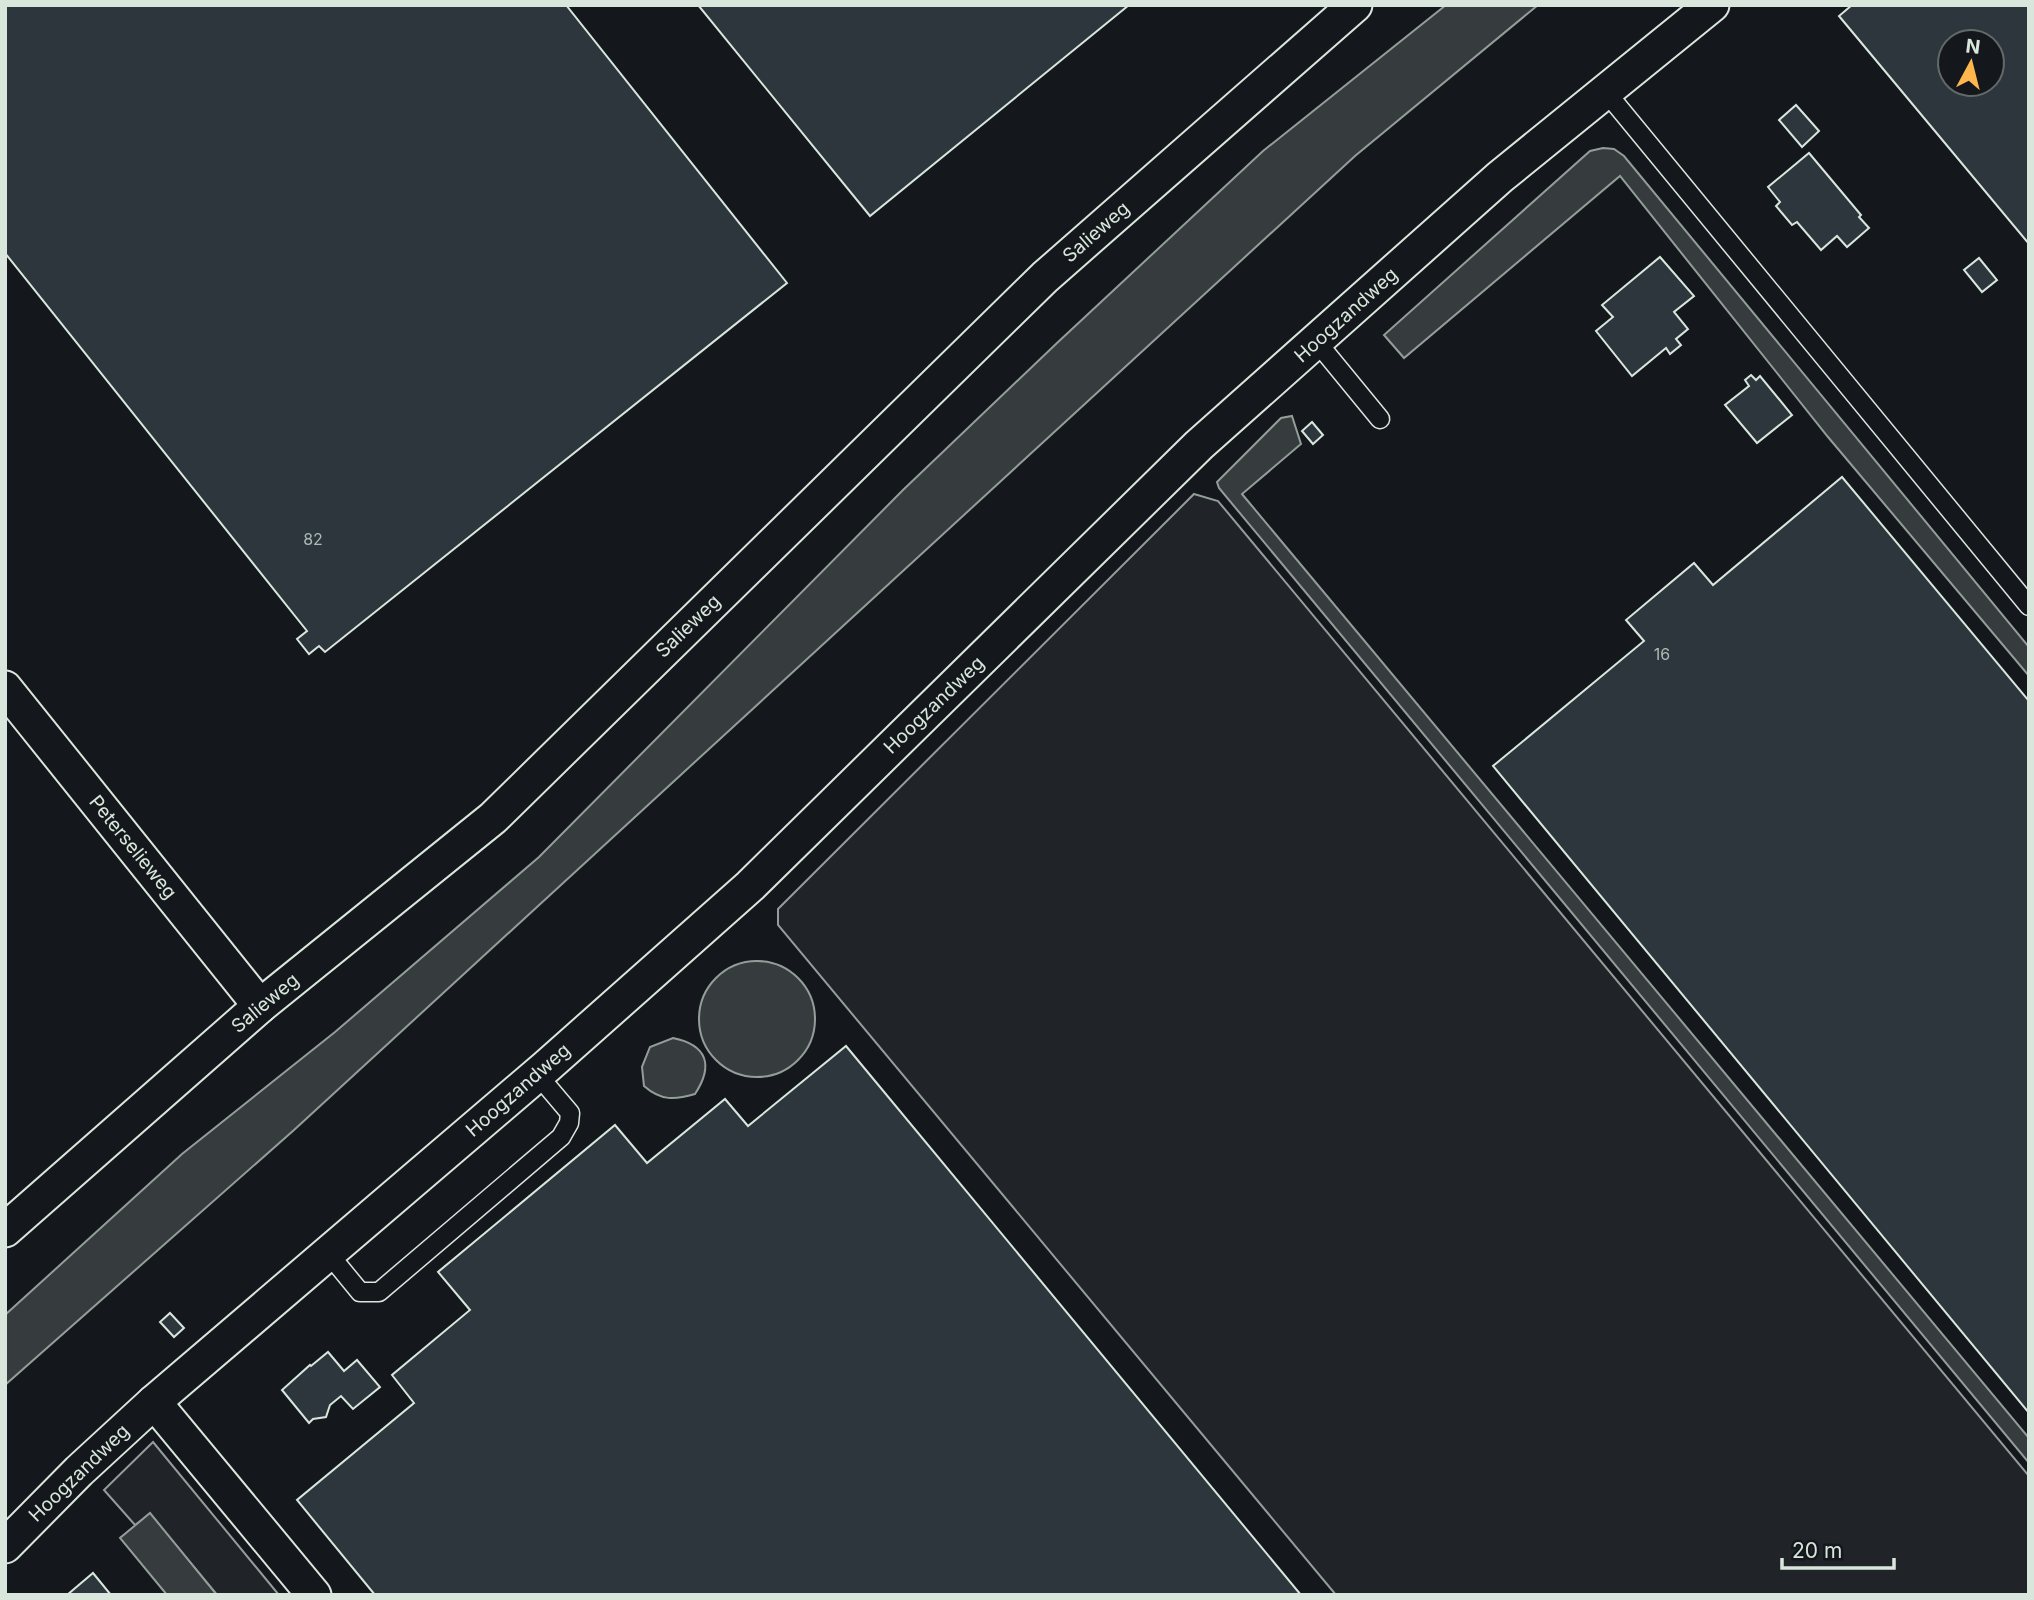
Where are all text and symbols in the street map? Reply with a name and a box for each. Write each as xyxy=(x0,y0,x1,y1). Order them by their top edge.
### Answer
north arrow xyxy=(1936,28,2006,98)
text: N xyxy=(1964,34,1982,59)
street label: Salieweg xyxy=(1058,197,1134,267)
street label: Hoogzandweg xyxy=(1290,263,1402,367)
house number: 82 xyxy=(303,529,323,549)
street label: Salieweg xyxy=(651,590,725,662)
house number: 16 xyxy=(1654,644,1670,664)
street label: Hoogzandweg xyxy=(879,651,989,759)
street label: Peterselieweg xyxy=(84,791,182,903)
street label: Salieweg xyxy=(227,968,303,1038)
street label: Hoogzandweg xyxy=(461,1039,575,1141)
street label: Hoogzandweg xyxy=(24,1419,134,1527)
scale bar xyxy=(1782,1526,1894,1570)
text: 20 m xyxy=(1792,1538,1842,1563)

